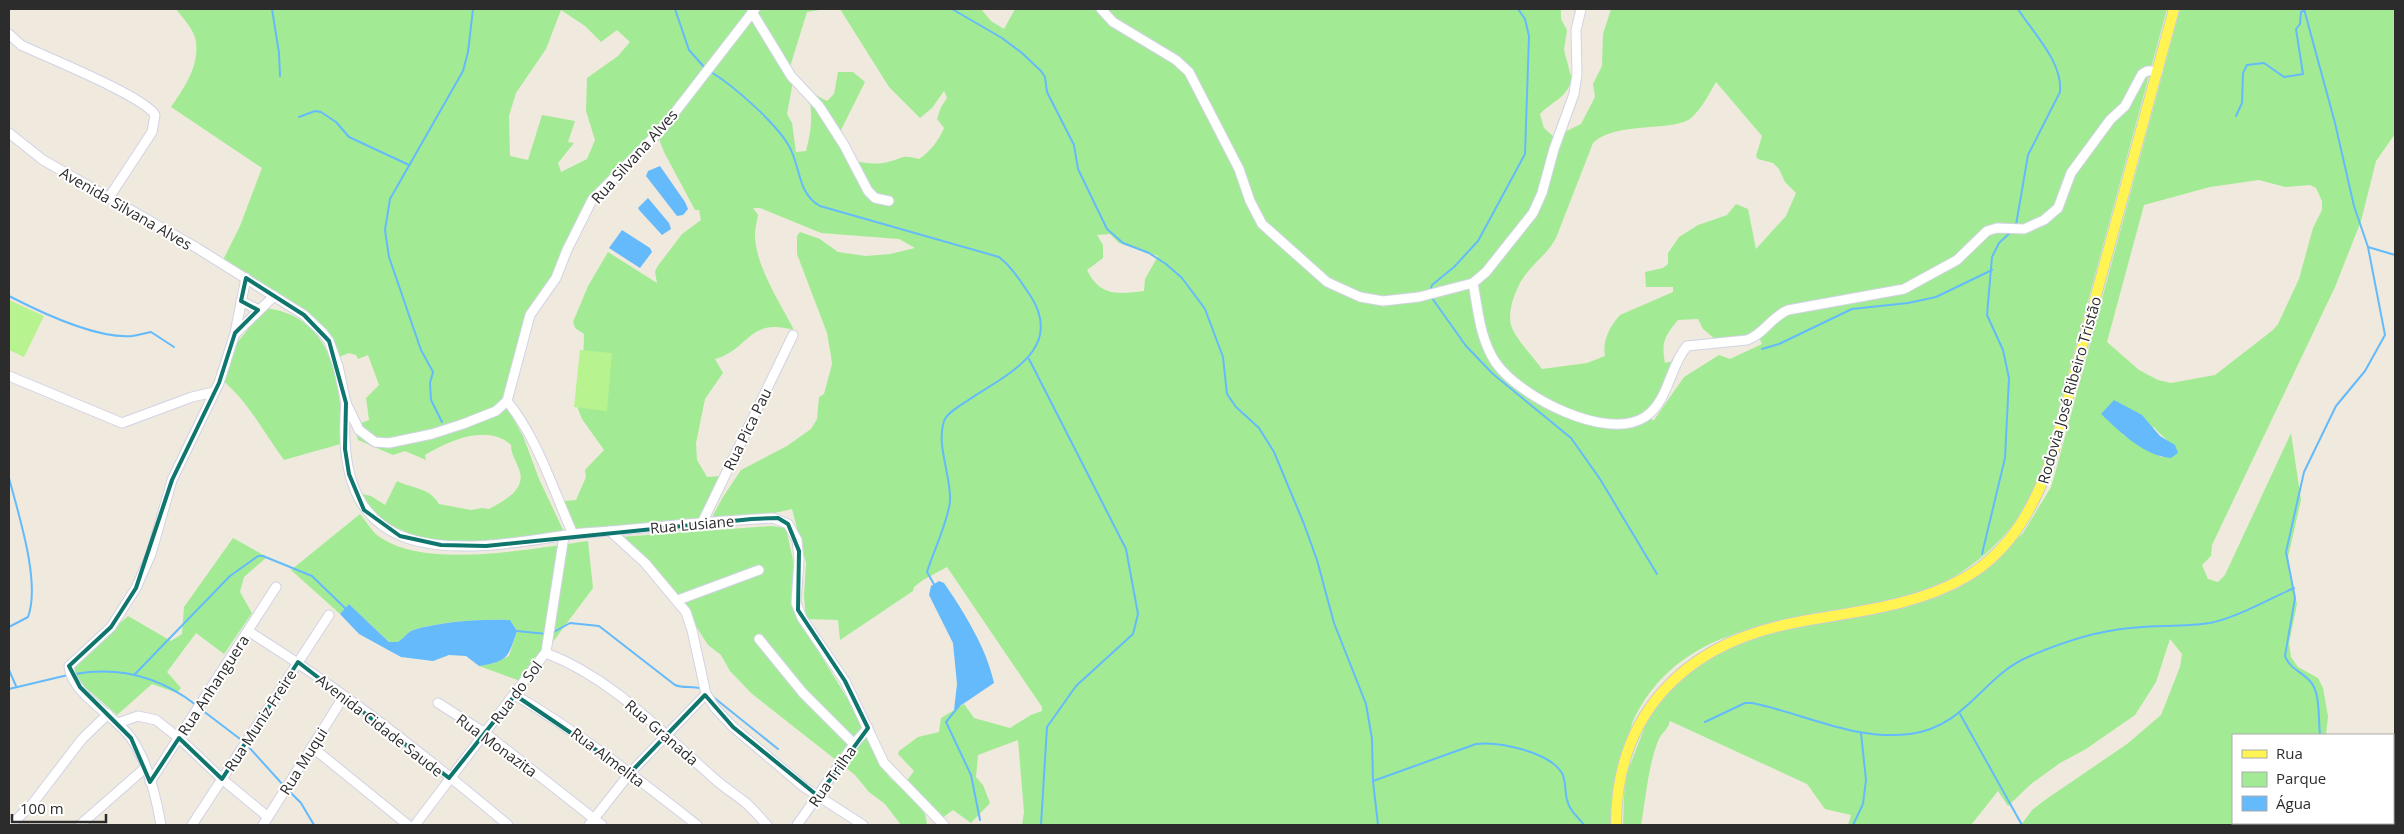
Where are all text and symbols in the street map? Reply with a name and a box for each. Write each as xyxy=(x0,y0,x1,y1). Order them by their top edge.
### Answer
street label: Rua Silvana Alves xyxy=(586,105,682,207)
street label: Avenida Silvana Alves xyxy=(56,162,196,254)
street label: Rodovia José Ribeiro Tristão xyxy=(2033,294,2105,486)
street label: Rua Pica Pau xyxy=(718,384,776,474)
street label: Rua Lusiane xyxy=(649,510,735,538)
street label: Rua Anhanguera xyxy=(173,631,253,739)
street label: Rua do Sol xyxy=(486,657,546,727)
street label: Rua Muniz Freire xyxy=(219,665,301,775)
street label: Avenida Cidade Saude xyxy=(313,669,447,781)
street label: Rua Granada xyxy=(621,695,703,769)
street label: Rua Monazita xyxy=(453,709,541,781)
street label: Rua Almelita xyxy=(567,723,649,791)
street label: Rua Muqui xyxy=(275,724,331,798)
legend xyxy=(2232,734,2394,824)
street label: Rua Trilha xyxy=(804,742,860,810)
text: Rua xyxy=(2276,743,2303,763)
text: Parque xyxy=(2276,768,2326,788)
scale bar xyxy=(12,792,106,824)
text: Água xyxy=(2276,793,2311,813)
text: 100 m xyxy=(20,798,64,818)

